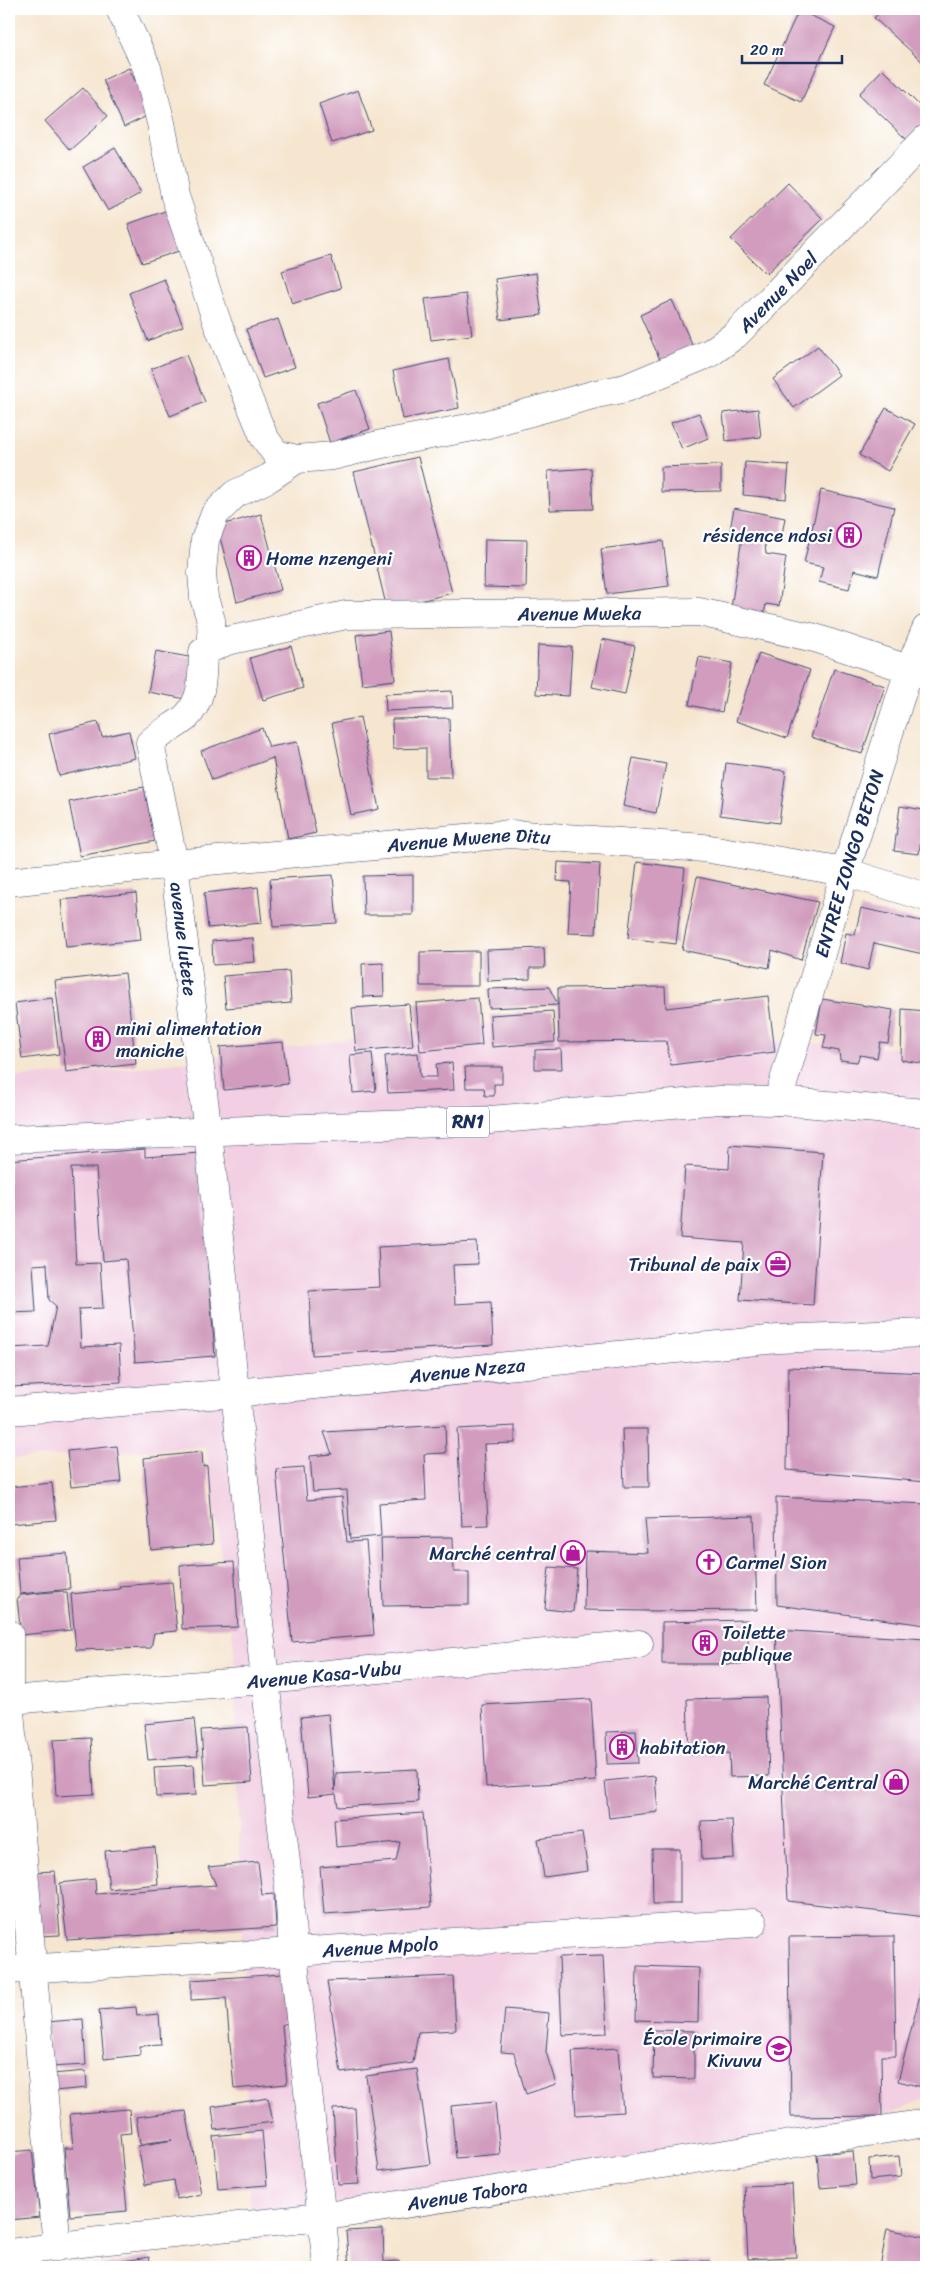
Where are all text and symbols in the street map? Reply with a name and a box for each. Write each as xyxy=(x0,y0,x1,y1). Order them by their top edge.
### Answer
scale bar xyxy=(742,32,842,64)
text: 20 m xyxy=(750,37,784,63)
street label: Avenue Noel xyxy=(729,243,826,342)
place label: résidence ndosi xyxy=(703,519,833,552)
building icon: résidence ndosi xyxy=(836,522,862,548)
place label: Home nzengeni xyxy=(266,542,393,575)
building icon: Home nzengeni xyxy=(236,545,262,571)
street label: Avenue Mweka xyxy=(516,596,642,631)
street label: ENTREE ZONGO BETON xyxy=(805,765,894,962)
street label: Avenue Mwene Ditu xyxy=(385,818,552,862)
street label: avenue lutete xyxy=(160,880,207,998)
place label: mini alimentation maniche xyxy=(116,1012,262,1067)
building icon: mini alimentation maniche xyxy=(85,1026,111,1052)
road number: RN1 xyxy=(447,1106,489,1138)
place label: Tribunal de paix xyxy=(628,1248,760,1281)
office icon: Tribunal de paix xyxy=(765,1251,791,1277)
street label: Avenue Nzeza xyxy=(407,1348,527,1393)
place label: Marché central xyxy=(429,1537,557,1570)
shop icon: Marché central xyxy=(560,1540,586,1566)
place label: Carmel Sion xyxy=(726,1546,827,1579)
church icon: Carmel Sion xyxy=(696,1549,722,1575)
place label: Toilette publique xyxy=(721,1616,792,1671)
building icon: Toilette publique xyxy=(692,1630,718,1656)
street label: Avenue Kasa-Vubu xyxy=(245,1651,403,1698)
place label: habitation xyxy=(639,1731,726,1764)
building icon: habitation xyxy=(609,1734,635,1760)
place label: Marché Central xyxy=(748,1766,879,1799)
shop icon: Marché Central xyxy=(883,1769,909,1795)
street label: Avenue Mpolo xyxy=(320,1927,440,1967)
place label: École primaire Kivuvu xyxy=(643,2022,762,2077)
school or university icon: École primaire Kivuvu xyxy=(766,2036,792,2062)
street label: Avenue Tabora xyxy=(404,2169,530,2221)

